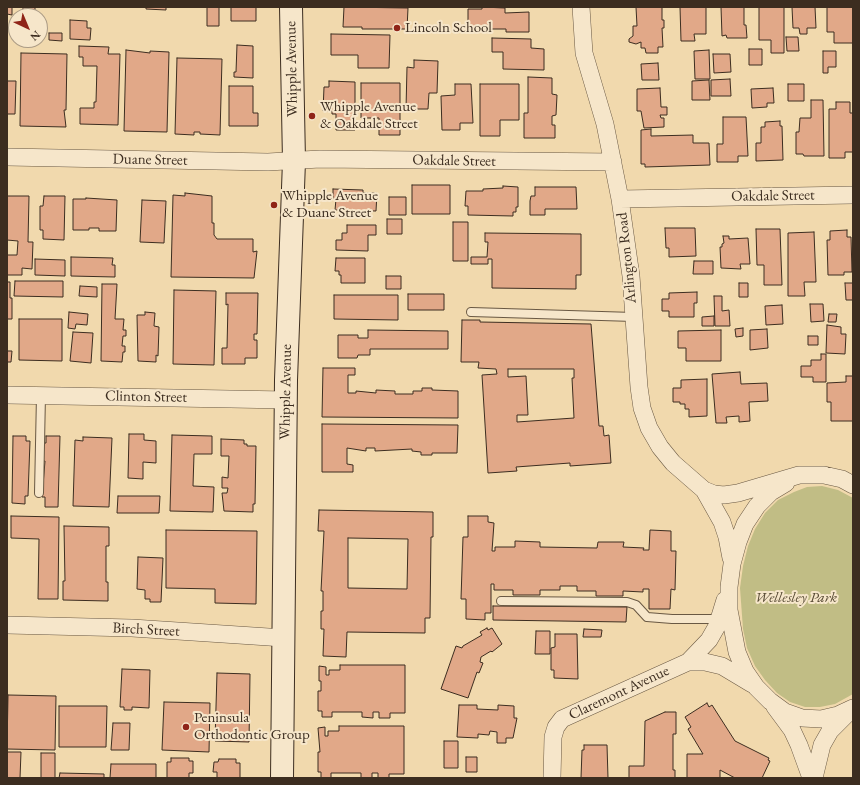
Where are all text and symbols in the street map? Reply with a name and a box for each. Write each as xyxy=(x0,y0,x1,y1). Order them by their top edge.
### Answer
north arrow xyxy=(8,8,48,48)
place label: Lincoln School xyxy=(405,19,492,37)
street label: Whipple Avenue xyxy=(282,21,302,117)
marker: Lincoln School xyxy=(392,23,402,33)
text: N xyxy=(28,28,44,44)
place label: Whipple Avenue & Oakdale Street xyxy=(320,98,418,133)
marker: Whipple Avenue & Oakdale Street xyxy=(307,111,317,121)
street label: Duane Street xyxy=(112,150,188,170)
street label: Oakdale Street xyxy=(412,151,496,171)
street label: Oakdale Street xyxy=(731,186,815,206)
place label: Whipple Avenue & Duane Street xyxy=(282,187,378,222)
marker: Whipple Avenue & Duane Street xyxy=(269,200,279,210)
street label: Arlington Road xyxy=(613,212,641,304)
street label: Whipple Avenue xyxy=(276,344,296,440)
street label: Clinton Street xyxy=(105,387,187,407)
park label: Wellesley Park xyxy=(755,589,837,607)
street label: Birch Street xyxy=(112,619,180,641)
street label: Claremont Avenue xyxy=(566,662,672,724)
place label: Peninsula Orthodontic Group xyxy=(194,709,310,744)
marker: Peninsula Orthodontic Group xyxy=(181,722,191,732)

